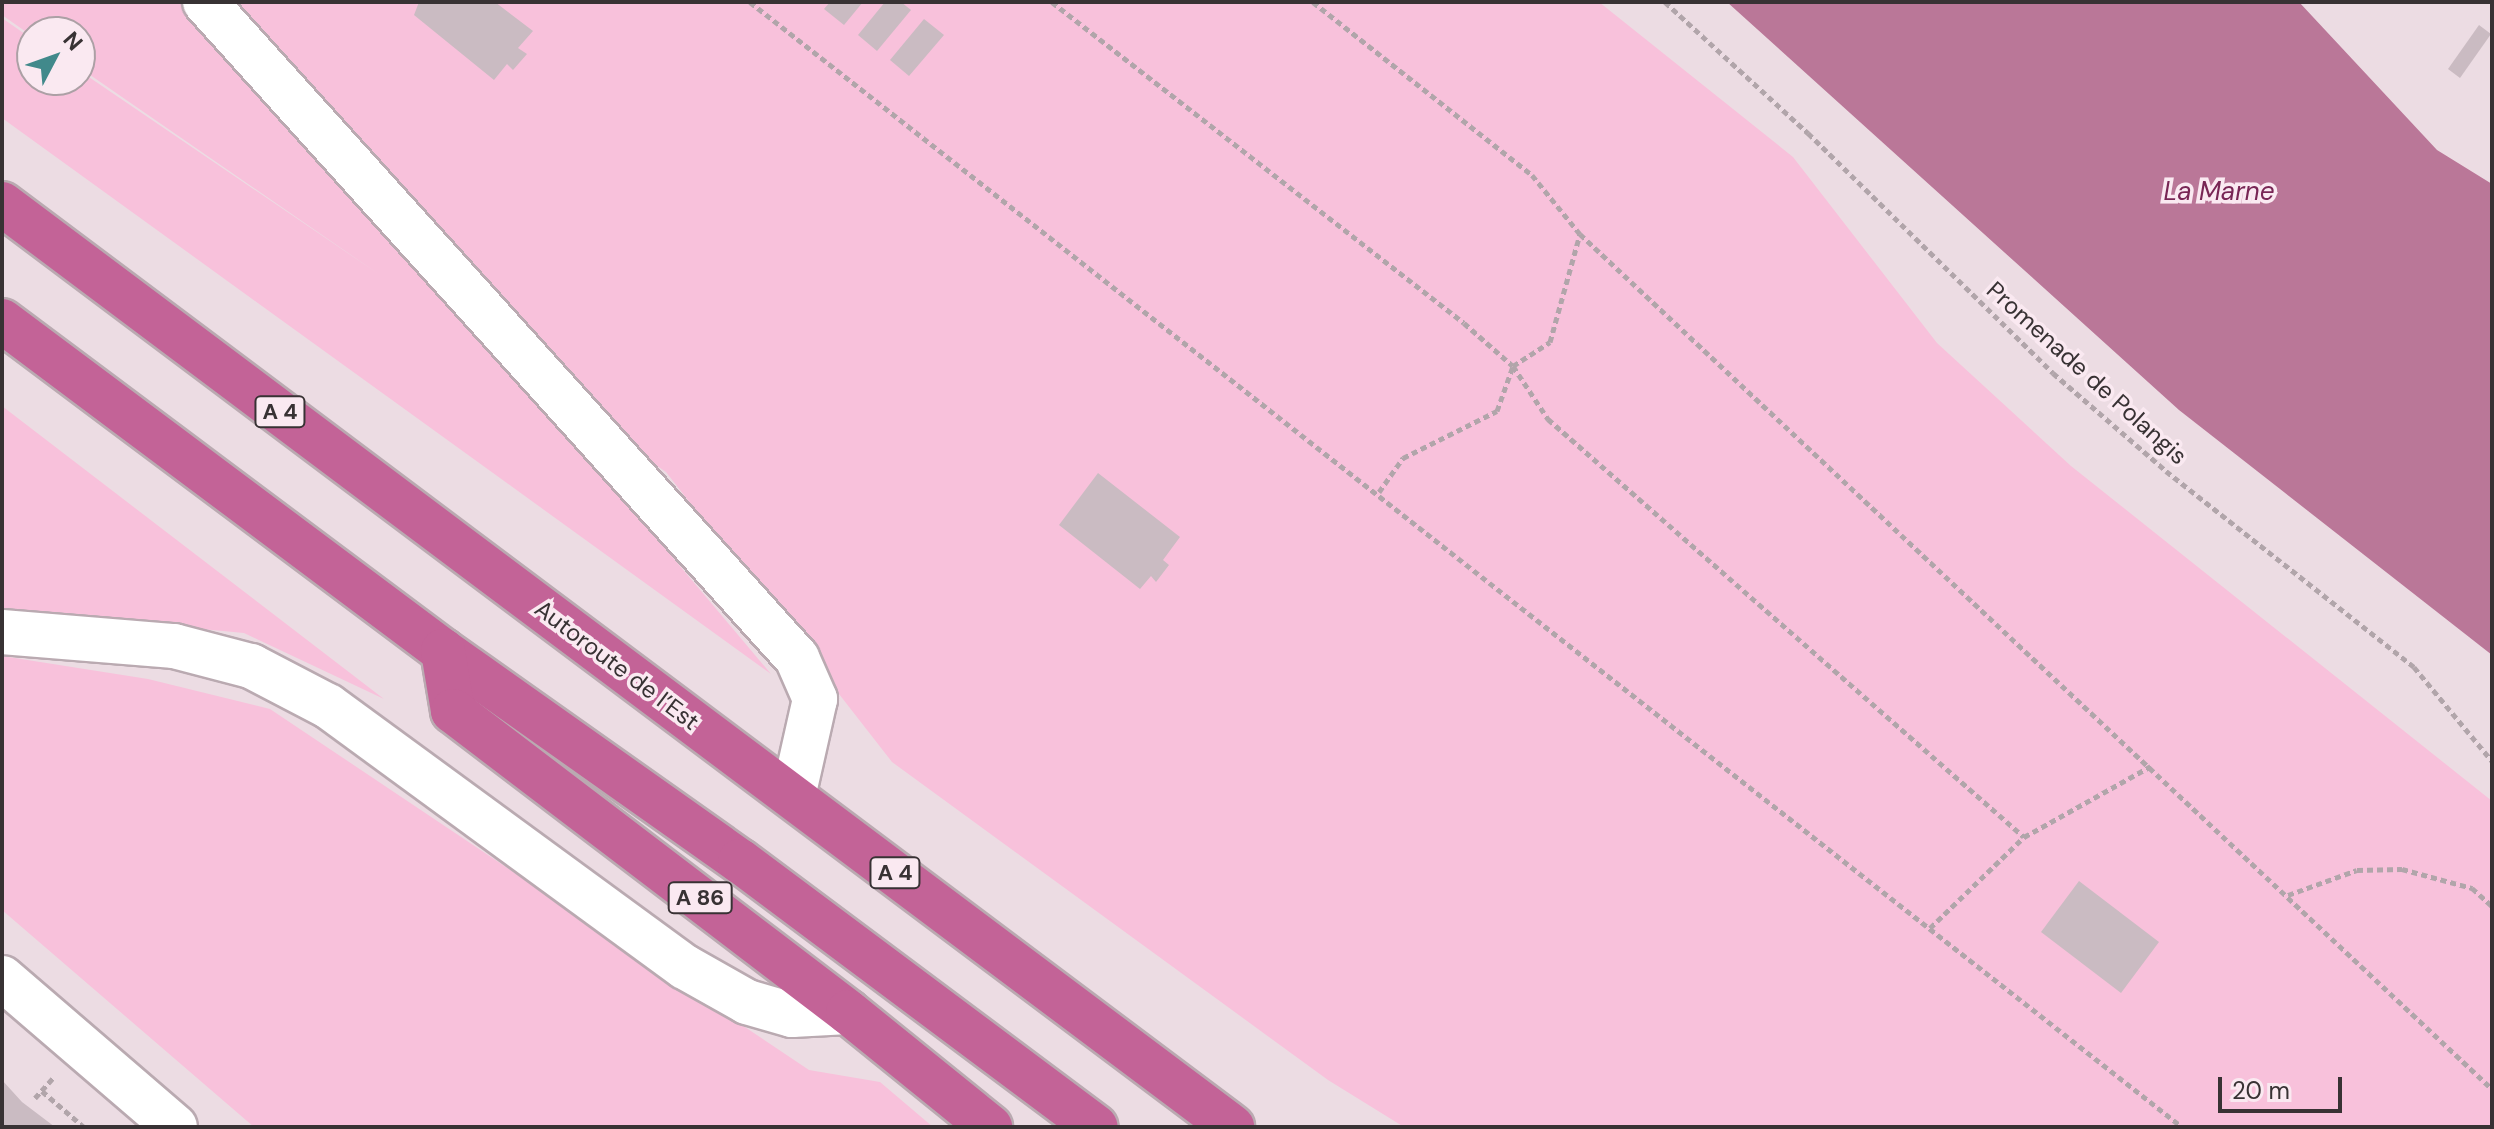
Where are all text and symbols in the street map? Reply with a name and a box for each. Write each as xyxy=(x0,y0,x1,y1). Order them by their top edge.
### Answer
north arrow xyxy=(16,16,96,96)
text: N xyxy=(57,26,89,57)
water label: La Marne xyxy=(2163,176,2275,208)
street label: Promenade de Polangis xyxy=(1981,276,2193,470)
road number: A 4 xyxy=(254,394,306,430)
street label: Autoroute de l’Est xyxy=(529,594,705,736)
road number: A 4 xyxy=(869,855,921,891)
road number: A 86 xyxy=(666,880,734,916)
scale bar xyxy=(2222,1061,2346,1111)
text: 20 m xyxy=(2232,1075,2290,1106)

